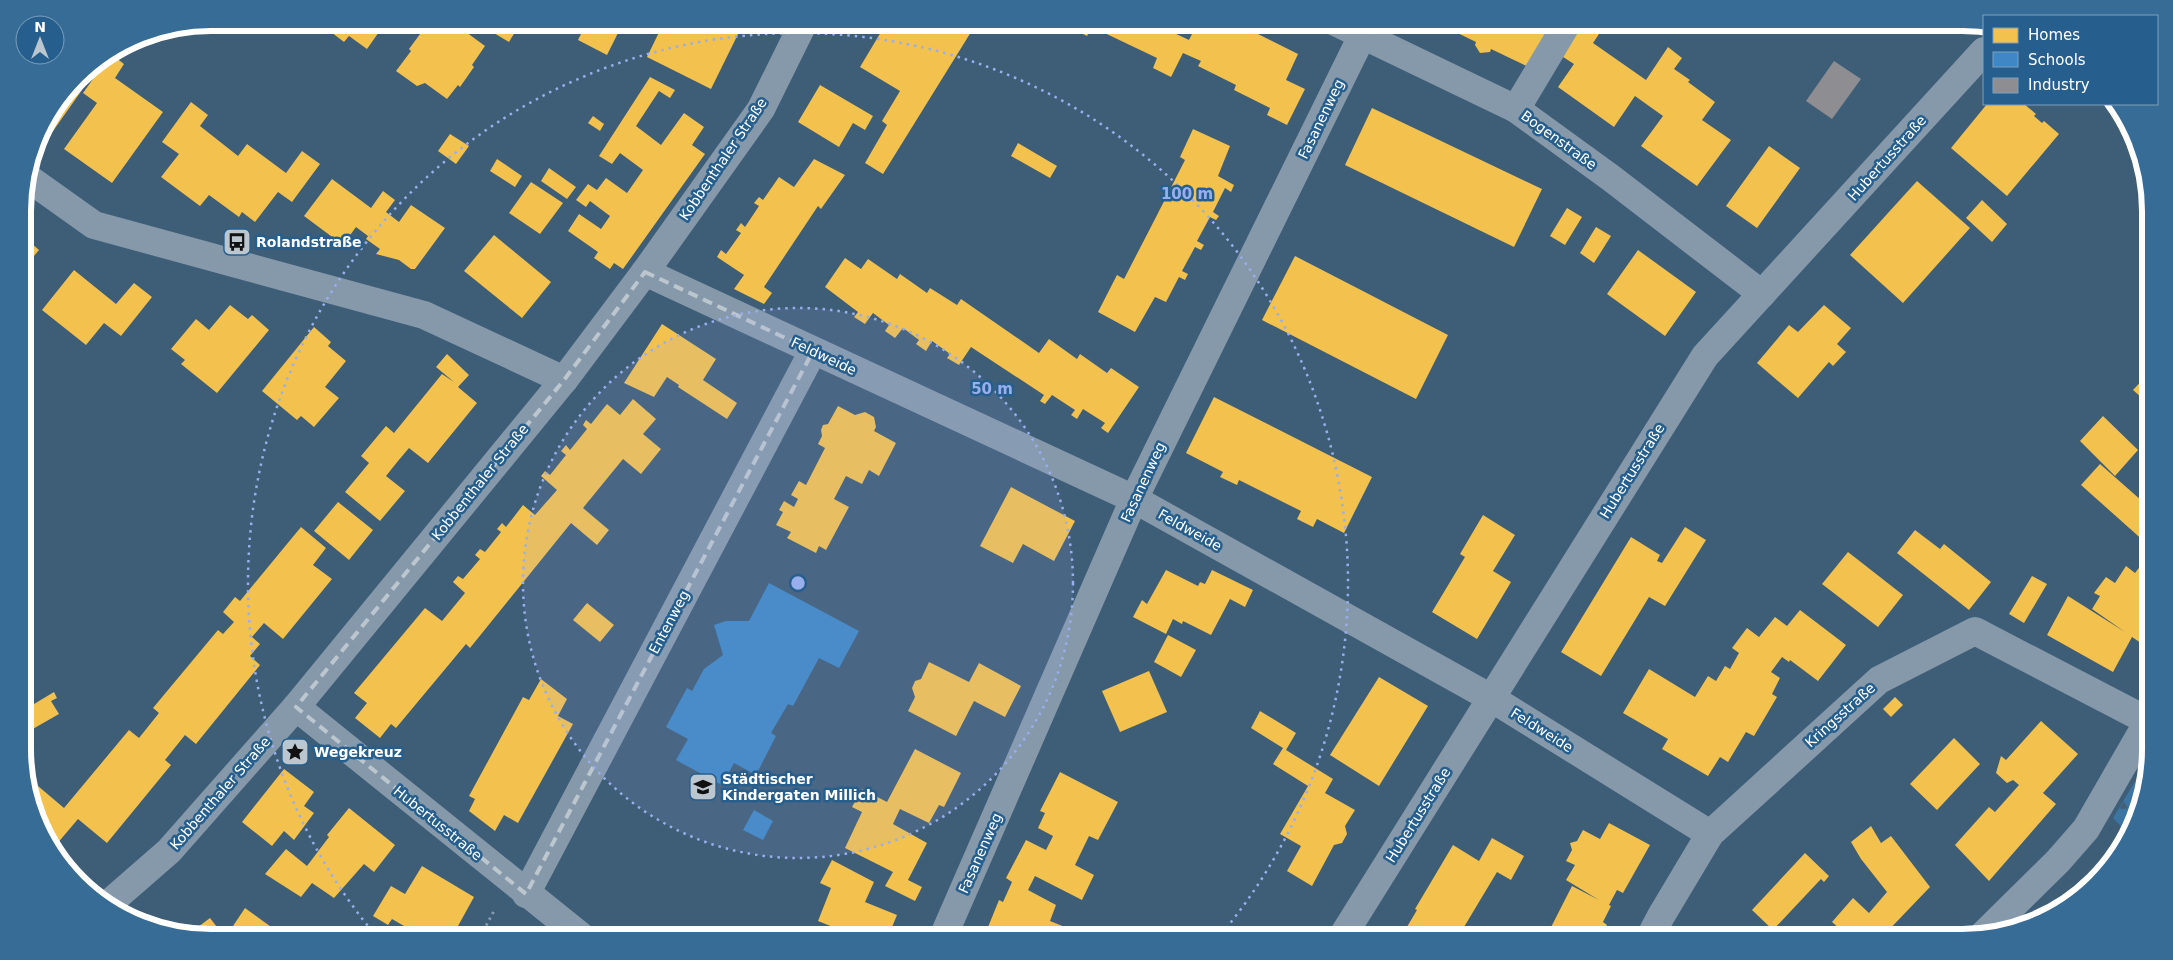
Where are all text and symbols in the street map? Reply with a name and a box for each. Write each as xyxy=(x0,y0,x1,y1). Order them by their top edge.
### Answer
north arrow xyxy=(15,15,65,65)
legend xyxy=(1983,15,2158,105)
text: N xyxy=(34,19,46,35)
text: Homes xyxy=(2028,26,2080,44)
text: Schools xyxy=(2028,51,2086,69)
text: Industry xyxy=(2028,76,2090,94)
street label: Fasanenweg xyxy=(1295,77,1347,161)
street label: Kobbenthaler Straße xyxy=(676,95,770,223)
street label: Bogenstraße xyxy=(1518,107,1600,173)
street label: Hubertusstraße xyxy=(1845,112,1929,204)
text: 100 m xyxy=(1161,185,1213,203)
bus stop icon: Rolandstraße xyxy=(222,227,252,257)
place label: Rolandstraße xyxy=(256,234,362,250)
street label: Feldweide xyxy=(789,334,859,378)
text: 50 m xyxy=(971,380,1013,398)
street label: Kobbenthaler Straße xyxy=(428,421,532,543)
street label: Hubertusstraße xyxy=(1596,421,1668,521)
street label: Fasanenweg xyxy=(1117,439,1169,525)
street label: Feldweide xyxy=(1155,506,1225,554)
centre of rings xyxy=(789,574,807,592)
street label: Entenweg xyxy=(646,587,692,657)
street label: Kringsstraße xyxy=(1802,679,1878,751)
street label: Feldweide xyxy=(1508,705,1576,755)
street label: Kobbenthaler Straße xyxy=(167,733,273,853)
place icon: Wegekreuz xyxy=(280,737,310,767)
place label: Wegekreuz xyxy=(314,744,402,760)
street label: Hubertusstraße xyxy=(1382,765,1454,865)
place label: Städtischer Kindergaten Millich xyxy=(722,771,876,803)
school or university icon: Städtischer Kindergaten Millich xyxy=(688,772,718,802)
street label: Hubertusstraße xyxy=(391,783,485,863)
street label: Fasanenweg xyxy=(955,810,1005,896)

